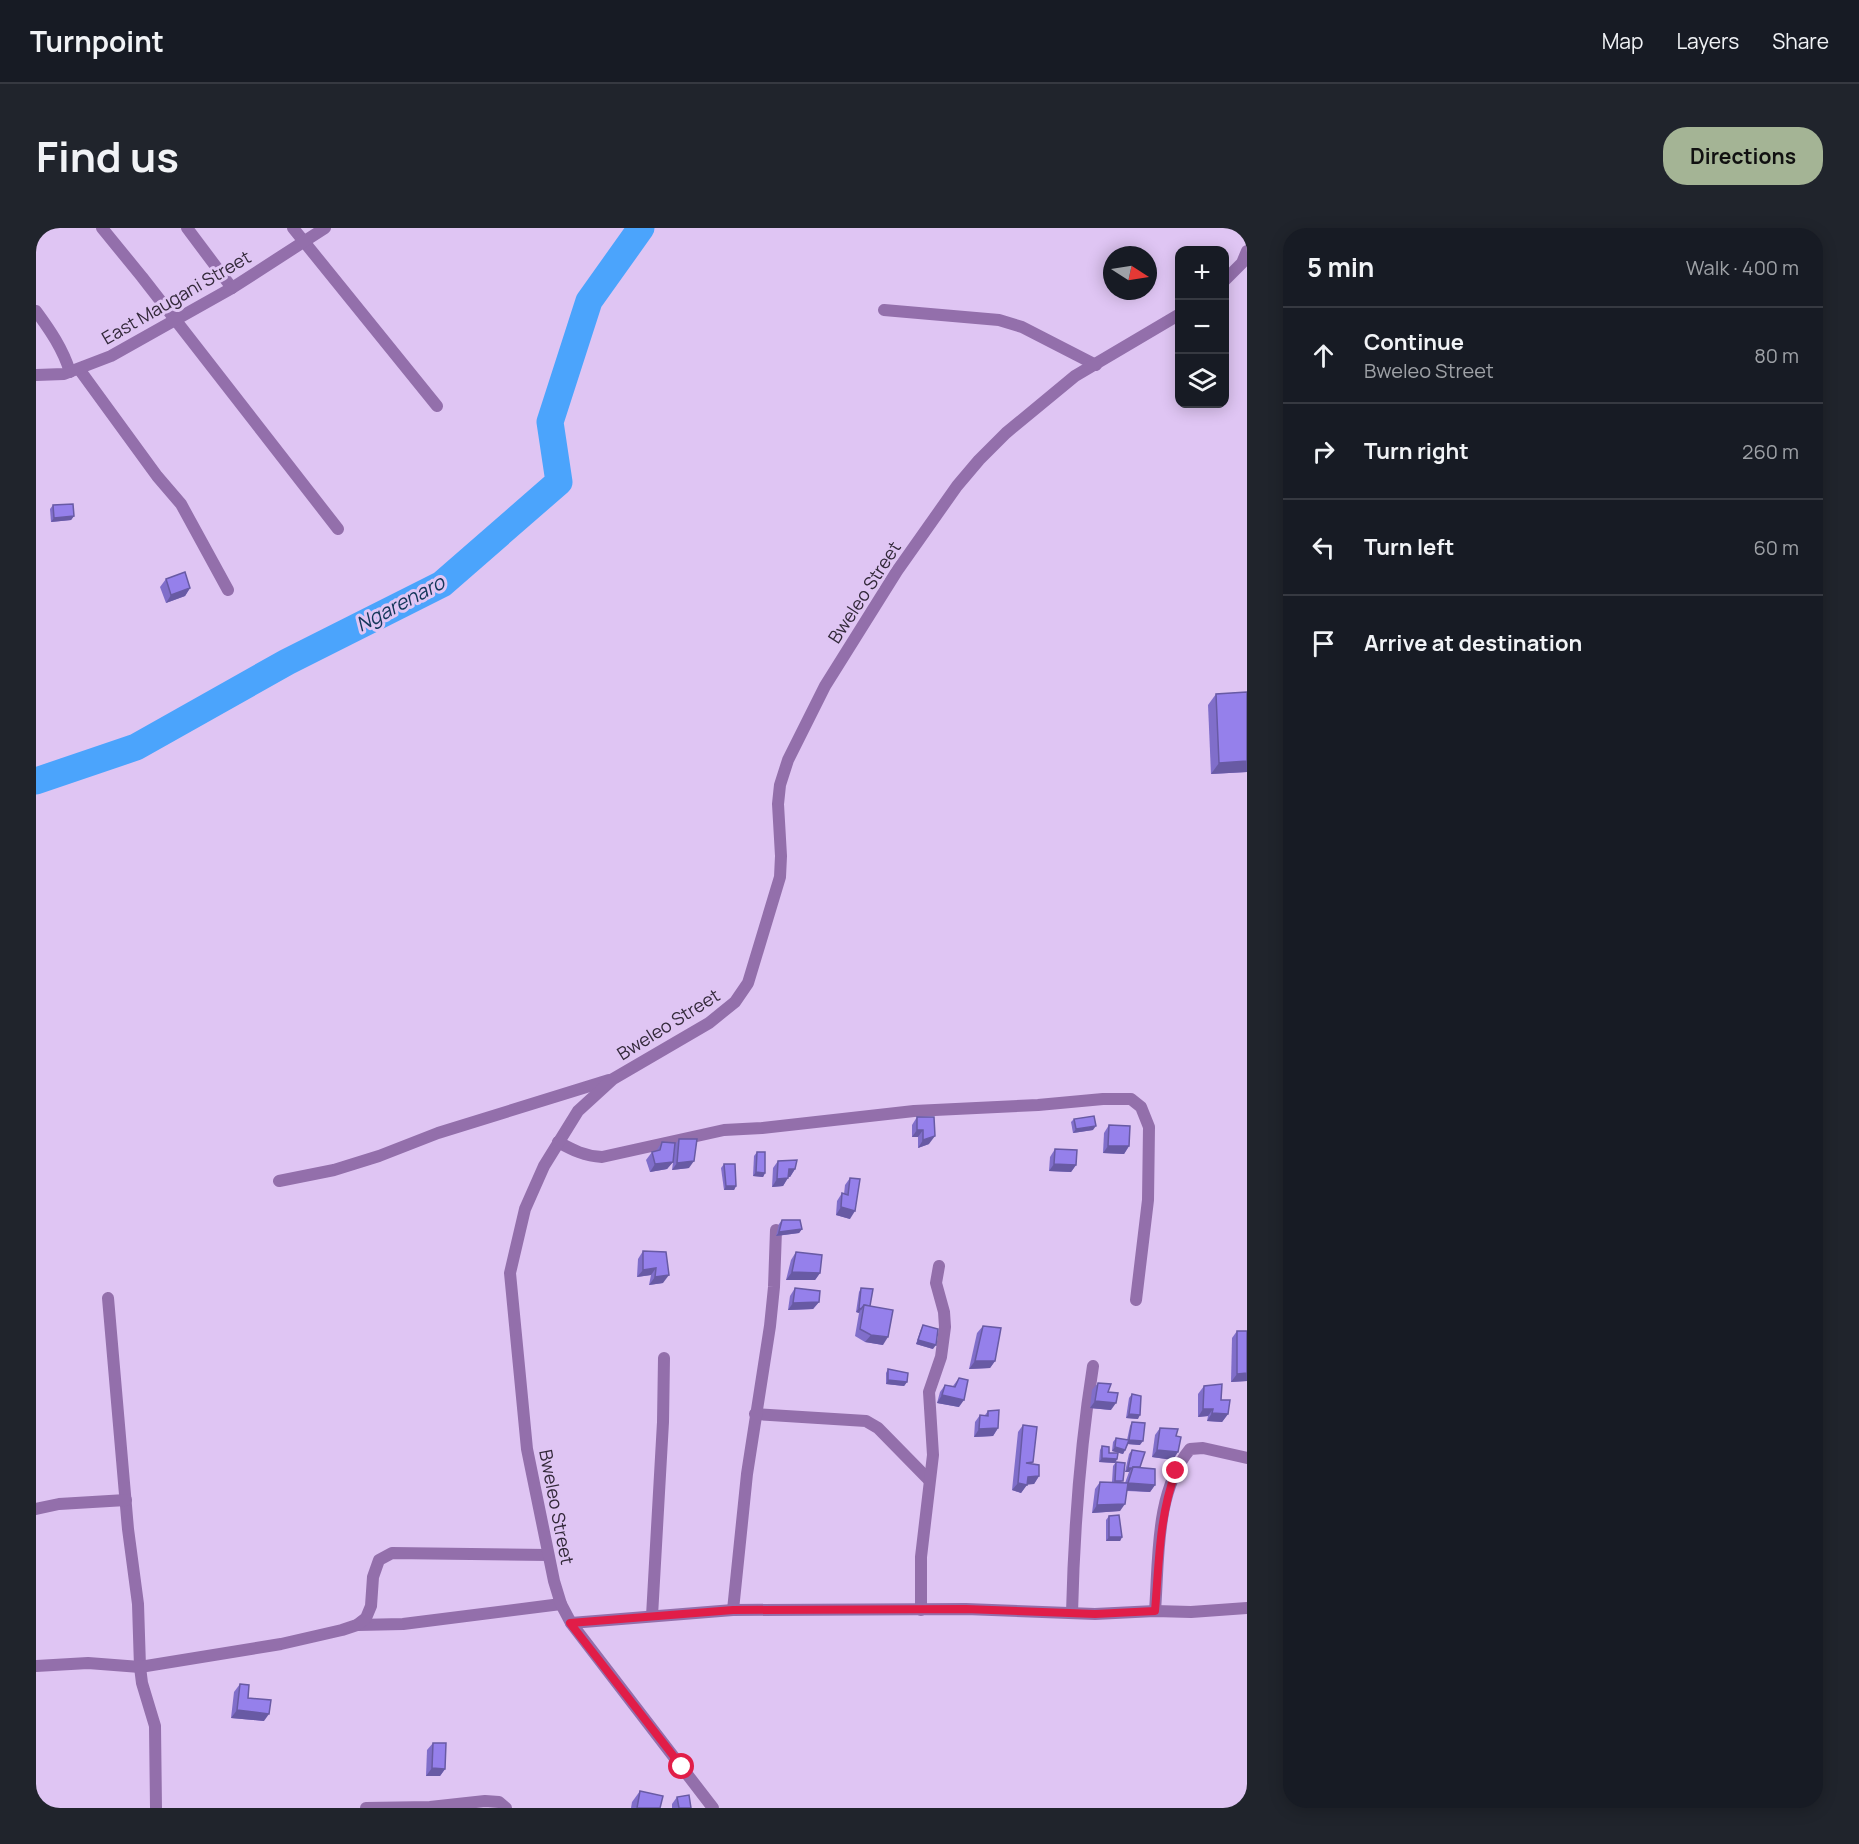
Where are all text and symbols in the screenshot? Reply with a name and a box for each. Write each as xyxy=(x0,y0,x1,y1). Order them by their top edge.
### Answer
text: Turnpoint xyxy=(30,22,164,60)
text: Map xyxy=(1602,27,1643,55)
text: Layers xyxy=(1676,27,1739,55)
text: Share xyxy=(1772,27,1829,55)
text: Find us xyxy=(36,127,179,185)
button: Directions xyxy=(1663,127,1823,185)
street label: East Maugani Street xyxy=(97,245,255,349)
north arrow xyxy=(1103,246,1157,300)
map controls xyxy=(1175,246,1229,408)
button: + xyxy=(1175,246,1229,300)
text: 5 min xyxy=(1307,249,1374,285)
text: Walk · 400 m xyxy=(1686,254,1799,281)
button: − xyxy=(1175,300,1229,354)
text: Continue xyxy=(1364,327,1464,357)
icon: ahead xyxy=(1307,339,1340,372)
text: 80 m xyxy=(1754,342,1799,369)
button: layers xyxy=(1175,354,1229,408)
text: Bweleo Street xyxy=(1364,357,1494,384)
icon: right xyxy=(1307,435,1340,468)
text: Turn right xyxy=(1364,436,1469,466)
text: 260 m xyxy=(1742,438,1799,465)
icon: left xyxy=(1307,531,1340,564)
text: Turn left xyxy=(1364,532,1454,562)
text: 60 m xyxy=(1753,534,1799,561)
street label: Bweleo Street xyxy=(822,536,906,648)
water label: Ngarenaro xyxy=(351,568,450,638)
icon: arrive xyxy=(1307,627,1340,660)
text: Arrive at destination xyxy=(1364,628,1582,658)
street label: Bweleo Street xyxy=(612,983,724,1065)
street label: Bweleo Street xyxy=(534,1447,580,1567)
route end xyxy=(1162,1457,1188,1483)
route start xyxy=(668,1753,694,1779)

